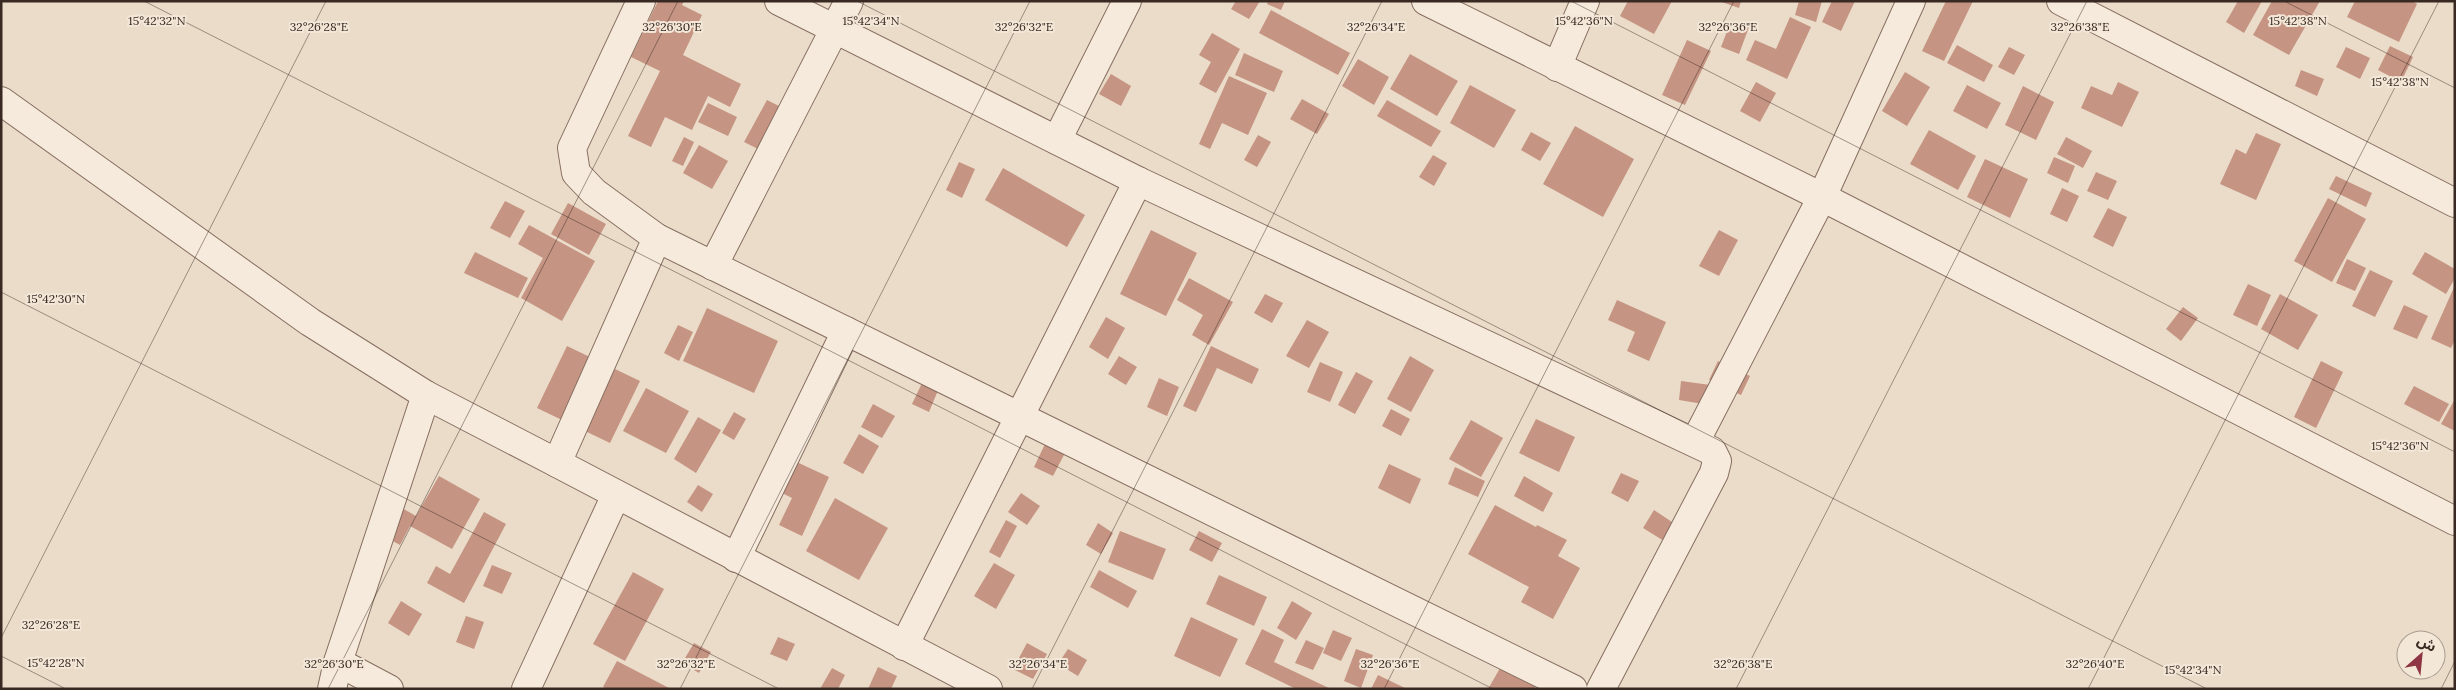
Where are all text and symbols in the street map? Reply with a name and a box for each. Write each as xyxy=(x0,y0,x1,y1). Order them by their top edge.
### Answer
text: 15°42'32"N xyxy=(128,13,186,28)
text: 15°42'34"N xyxy=(842,13,900,28)
text: 15°42'36"N xyxy=(1555,13,1613,28)
text: 15°42'38"N xyxy=(2269,13,2327,28)
text: 32°26'28"E xyxy=(290,19,348,34)
text: 32°26'30"E xyxy=(642,19,702,34)
text: 32°26'32"E xyxy=(995,19,1053,34)
text: 32°26'34"E xyxy=(1347,19,1405,34)
text: 32°26'36"E xyxy=(1698,19,1758,34)
text: 32°26'38"E xyxy=(2051,19,2109,34)
text: 15°42'38"N xyxy=(2371,74,2429,89)
text: 15°42'30"N xyxy=(27,291,85,306)
text: 15°42'36"N xyxy=(2371,438,2429,453)
text: 32°26'28"E xyxy=(22,617,80,632)
north arrow xyxy=(2396,630,2446,680)
text: ش xyxy=(2414,631,2440,656)
text: 15°42'28"N xyxy=(27,655,85,670)
text: 32°26'30"E xyxy=(304,656,364,671)
text: 32°26'32"E xyxy=(657,656,715,671)
text: 32°26'34"E xyxy=(1009,656,1067,671)
text: 32°26'36"E xyxy=(1360,656,1420,671)
text: 32°26'38"E xyxy=(1714,656,1772,671)
text: 32°26'40"E xyxy=(2066,656,2124,671)
text: 15°42'34"N xyxy=(2164,662,2222,677)

